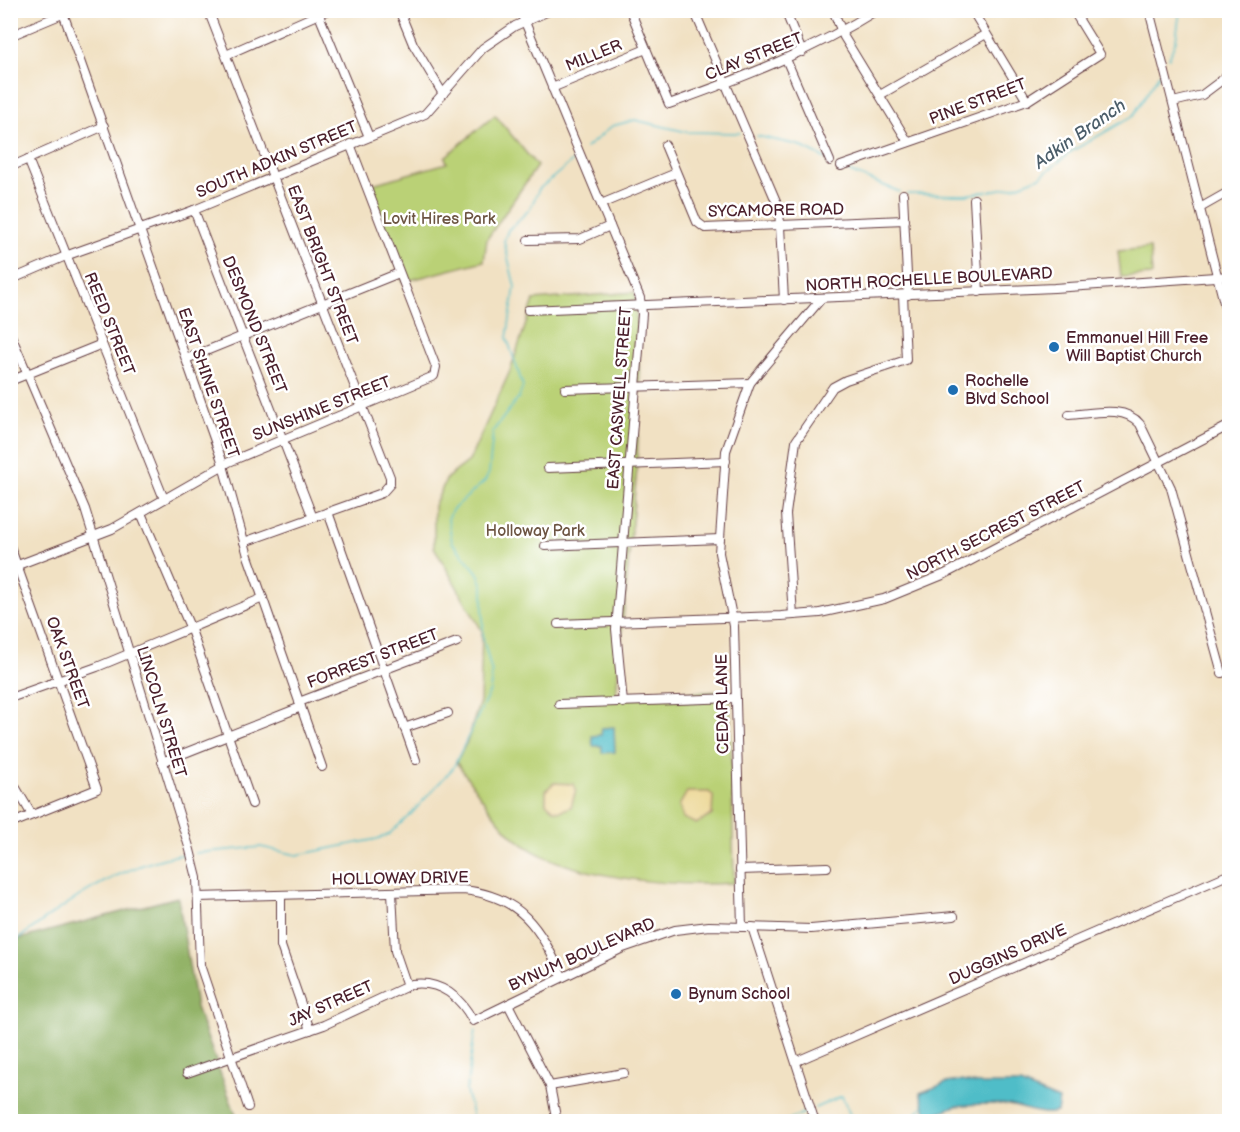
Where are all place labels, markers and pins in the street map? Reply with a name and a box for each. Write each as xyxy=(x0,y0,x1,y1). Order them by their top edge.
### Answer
place label: Emmanuel Hill Free Will Baptist Church xyxy=(1066,329,1209,366)
marker: Emmanuel Hill Free Will Baptist Church xyxy=(1047,340,1061,354)
place label: Rochelle Blvd School xyxy=(965,372,1049,409)
marker: Rochelle Blvd School xyxy=(946,383,960,397)
place label: Bynum School xyxy=(688,985,790,1004)
marker: Bynum School xyxy=(669,987,683,1001)

